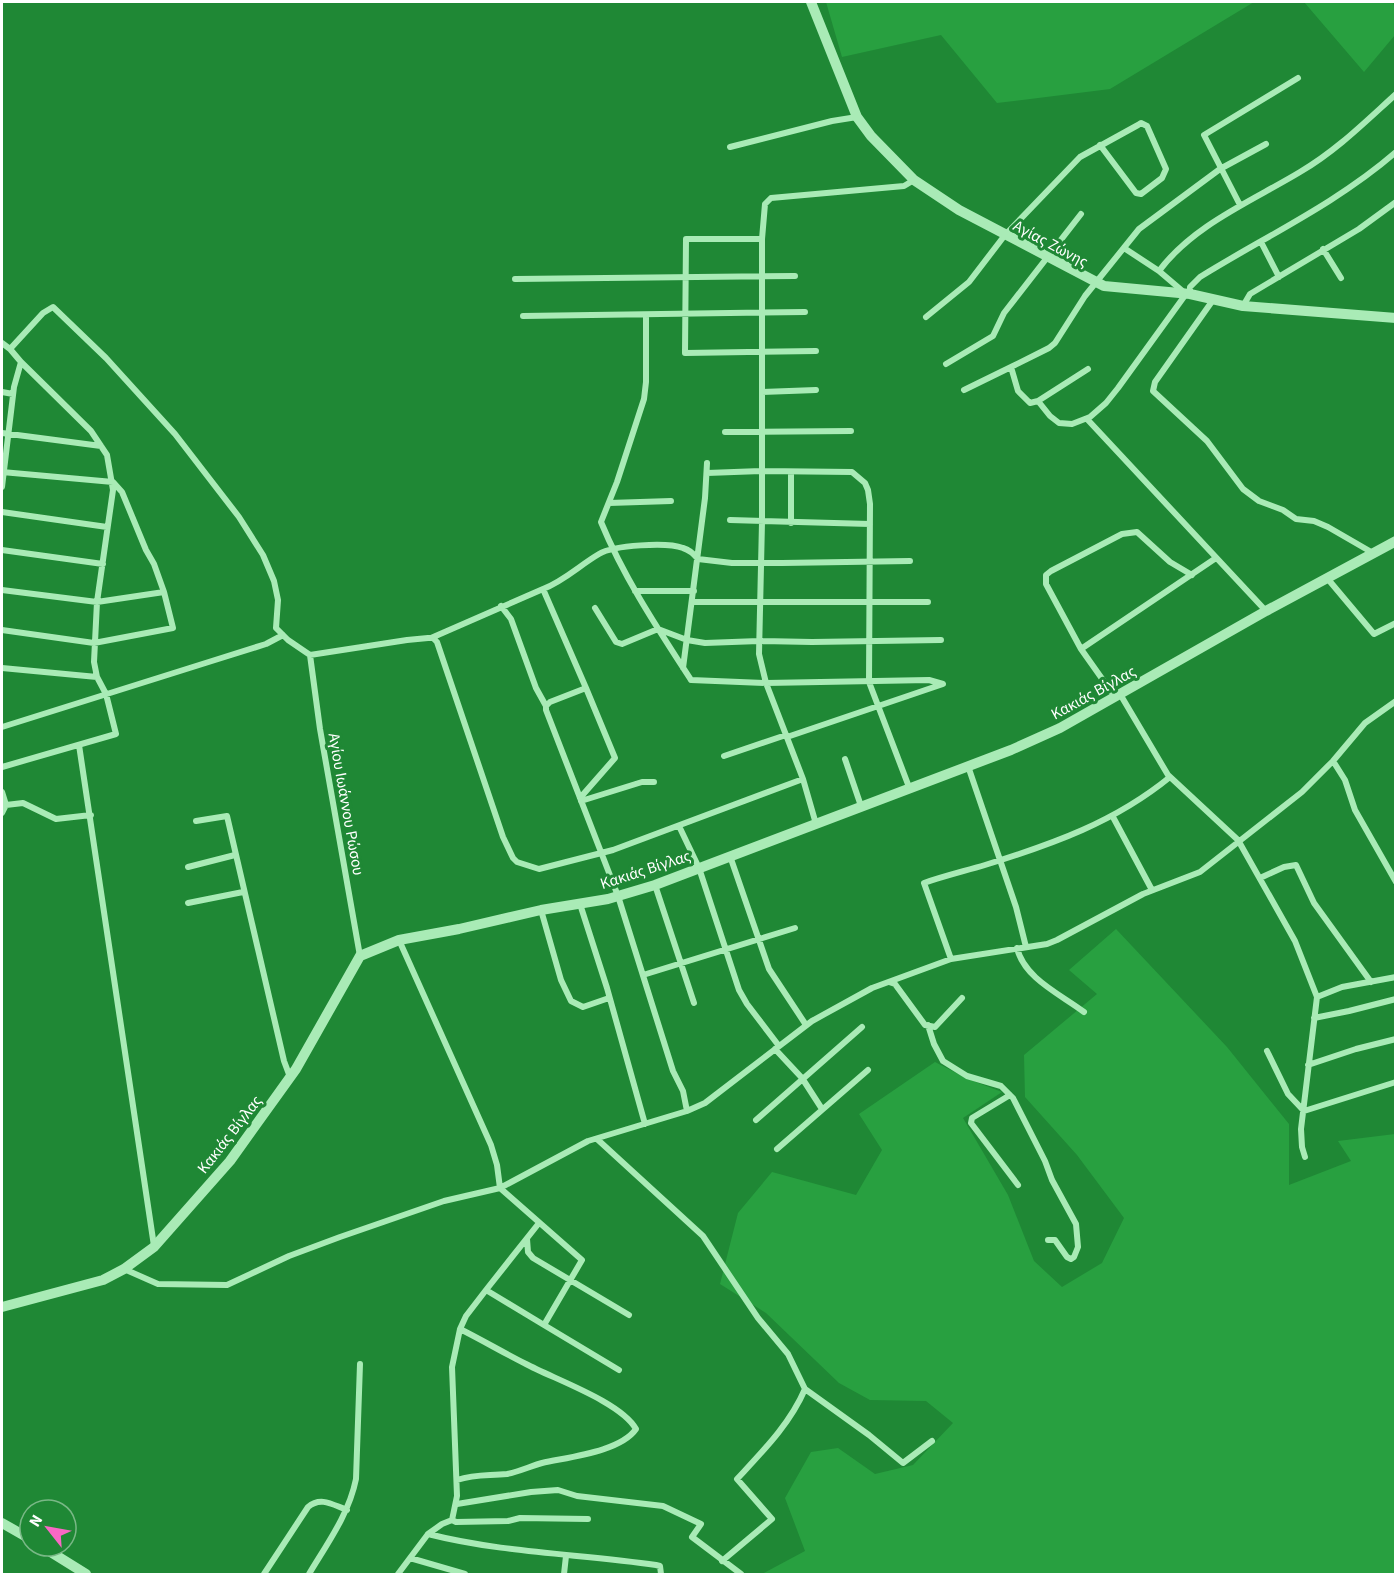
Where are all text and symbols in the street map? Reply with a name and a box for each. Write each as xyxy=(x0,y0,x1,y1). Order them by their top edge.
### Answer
street label: Αγίας Ζώνης xyxy=(1009,215,1092,273)
street label: Κακιάς Βίγλας xyxy=(1047,660,1140,725)
street label: Αγίου Ιωάννου Ρώσου xyxy=(323,731,369,877)
street label: Κακιάς Βίγλας xyxy=(597,845,693,895)
street label: Κακιάς Βίγλας xyxy=(192,1091,267,1178)
north arrow xyxy=(18,1498,78,1558)
text: N xyxy=(24,1511,48,1531)

